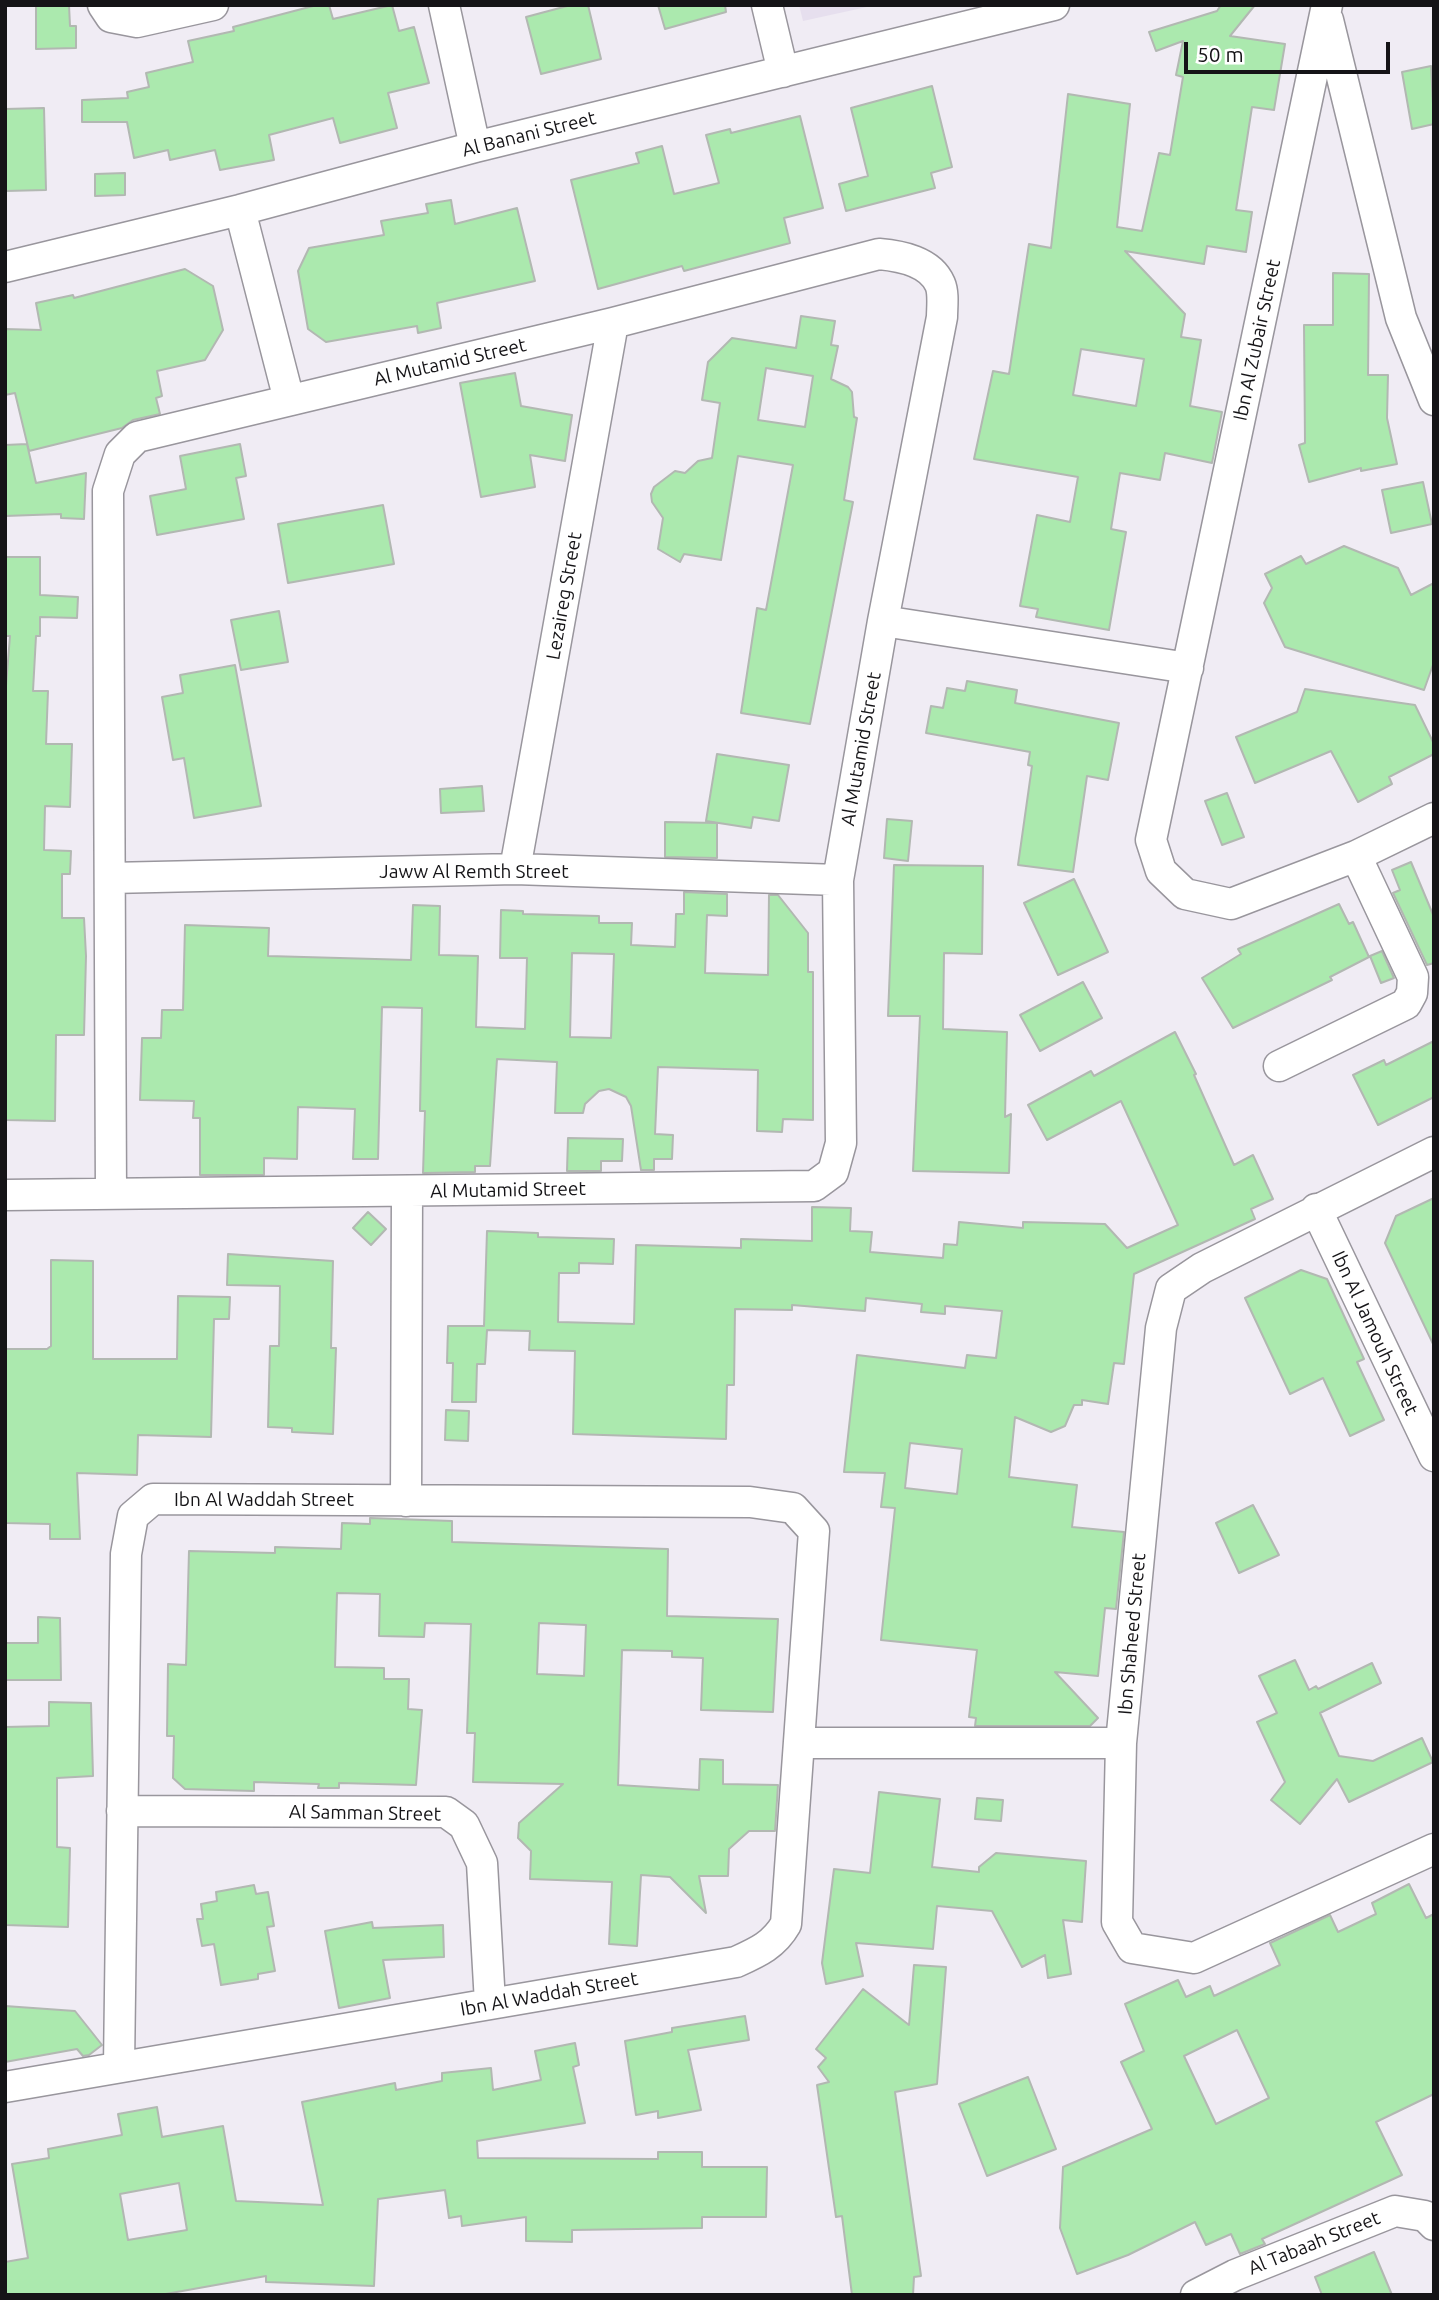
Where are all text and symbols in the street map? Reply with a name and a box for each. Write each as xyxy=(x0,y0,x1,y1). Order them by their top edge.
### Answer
scale bar xyxy=(1187,28,1394,72)
text: 50 m xyxy=(1197,42,1244,66)
street label: Al Banani Street xyxy=(460,106,598,162)
street label: Ibn Al Zubair Street xyxy=(1229,257,1285,423)
street label: Al Mutamid Street xyxy=(372,333,528,391)
street label: Lezaireg Street xyxy=(542,530,586,662)
street label: Al Mutamid Street xyxy=(836,670,886,828)
street label: Jaww Al Remth Street xyxy=(379,861,569,883)
street label: Al Mutamid Street xyxy=(430,1177,586,1203)
street label: Ibn Al Jamouh Street xyxy=(1327,1247,1423,1419)
street label: Ibn Al Waddah Street xyxy=(174,1489,354,1511)
street label: Ibn Shaheed Street xyxy=(1114,1552,1150,1716)
street label: Al Samman Street xyxy=(289,1800,441,1826)
street label: Ibn Al Waddah Street xyxy=(458,1967,640,2021)
street label: Al Tabaah Street xyxy=(1245,2206,1383,2280)

